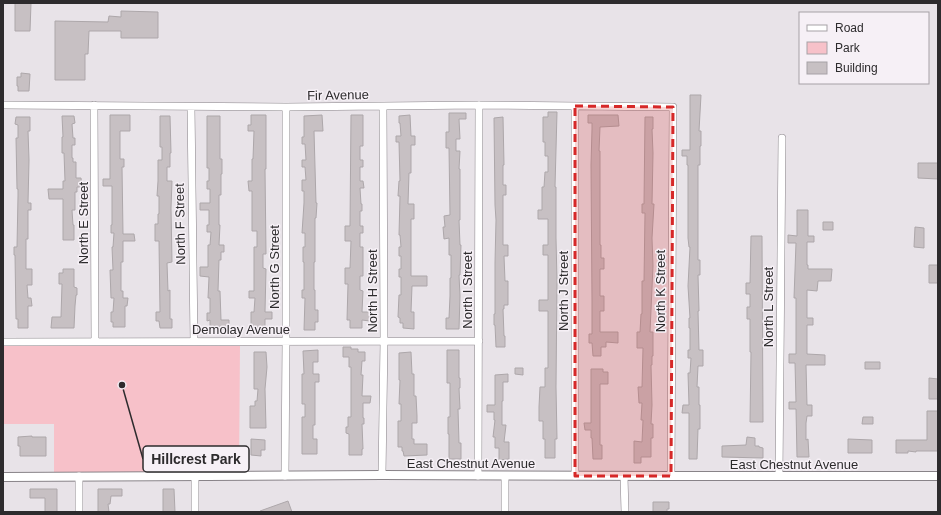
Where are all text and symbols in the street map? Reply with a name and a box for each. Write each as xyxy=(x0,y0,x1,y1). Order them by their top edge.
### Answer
legend xyxy=(799,12,929,84)
text: Road xyxy=(835,21,864,35)
text: Park xyxy=(835,41,861,55)
text: Building xyxy=(835,61,878,75)
street label: Fir Avenue xyxy=(307,87,369,103)
street label: North E Street xyxy=(76,181,91,264)
street label: North F Street xyxy=(172,183,188,265)
street label: North G Street xyxy=(267,225,282,309)
street label: North H Street xyxy=(365,249,380,333)
street label: North K Street xyxy=(653,249,668,332)
street label: North I Street xyxy=(460,251,475,329)
street label: North J Street xyxy=(556,251,571,331)
street label: North L Street xyxy=(761,266,776,347)
street label: Demolay Avenue xyxy=(192,322,290,337)
callout: Hillcrest Park xyxy=(143,446,249,472)
text: Hillcrest Park xyxy=(151,451,241,467)
street label: East Chestnut Avenue xyxy=(407,456,535,471)
street label: East Chestnut Avenue xyxy=(730,457,858,472)

